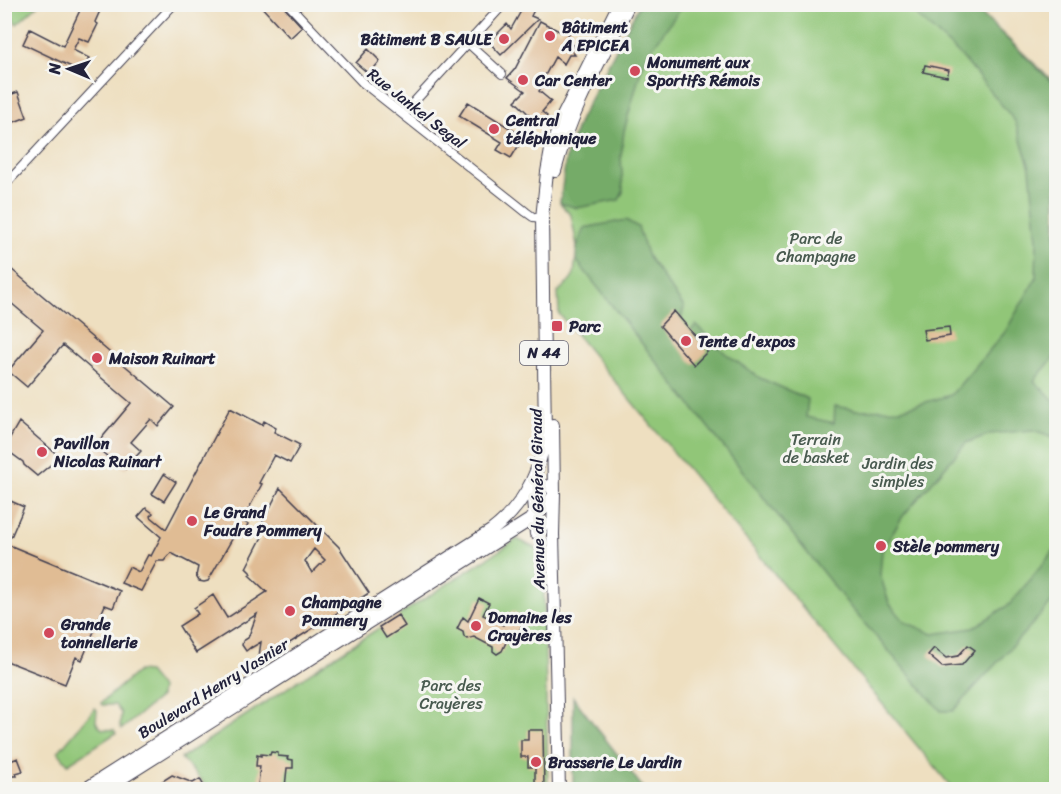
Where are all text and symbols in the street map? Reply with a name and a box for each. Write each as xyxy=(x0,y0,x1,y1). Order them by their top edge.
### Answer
place label: Bâtiment A EPICEA xyxy=(561,13,629,60)
place label: Bâtiment B SAULE xyxy=(361,25,493,54)
marker: Bâtiment A EPICEA xyxy=(543,29,557,43)
marker: Bâtiment B SAULE xyxy=(497,32,511,46)
north arrow xyxy=(39,39,99,99)
place label: Monument aux Sportifs Rémois xyxy=(646,48,760,95)
street label: Rue Jankel Segal xyxy=(361,60,473,157)
text: N xyxy=(40,62,69,76)
marker: Monument aux Sportifs Rémois xyxy=(628,64,642,78)
place label: Car Center xyxy=(534,66,613,95)
marker: Car Center xyxy=(516,73,530,87)
place label: Central téléphonique xyxy=(505,106,597,153)
marker: Central téléphonique xyxy=(487,122,501,136)
park label: Parc de Champagne xyxy=(776,224,856,271)
place label: Parc xyxy=(569,312,601,341)
marker: Parc xyxy=(550,319,564,333)
place label: Tente d'expos xyxy=(698,327,796,356)
marker: Tente d'expos xyxy=(679,334,693,348)
road number: N 44 xyxy=(520,341,568,365)
place label: Maison Ruinart xyxy=(108,344,216,373)
marker: Maison Ruinart xyxy=(90,351,104,365)
street label: Avenue du Général Giraud xyxy=(521,407,554,591)
park label: Terrain de basket xyxy=(782,425,850,472)
place label: Pavillon Nicolas Ruinart xyxy=(53,429,163,476)
marker: Pavillon Nicolas Ruinart xyxy=(35,445,49,459)
park label: Jardin des simples xyxy=(861,449,934,496)
place label: Le Grand Foudre Pommery xyxy=(203,498,322,545)
marker: Le Grand Foudre Pommery xyxy=(185,514,199,528)
place label: Stèle pommery xyxy=(892,532,1000,561)
marker: Stèle pommery xyxy=(874,539,888,553)
place label: Champagne Pommery xyxy=(301,588,382,635)
place label: Domaine les Crayères xyxy=(487,603,572,650)
marker: Champagne Pommery xyxy=(283,604,297,618)
place label: Grande tonnellerie xyxy=(60,610,138,657)
marker: Domaine les Crayères xyxy=(469,619,483,633)
marker: Grande tonnellerie xyxy=(42,626,56,640)
street label: Boulevard Henry Vasnier xyxy=(132,629,296,747)
park label: Parc des Crayères xyxy=(419,671,483,718)
place label: Brasserie Le Jardin xyxy=(548,748,682,777)
marker: Brasserie Le Jardin xyxy=(529,755,543,769)

